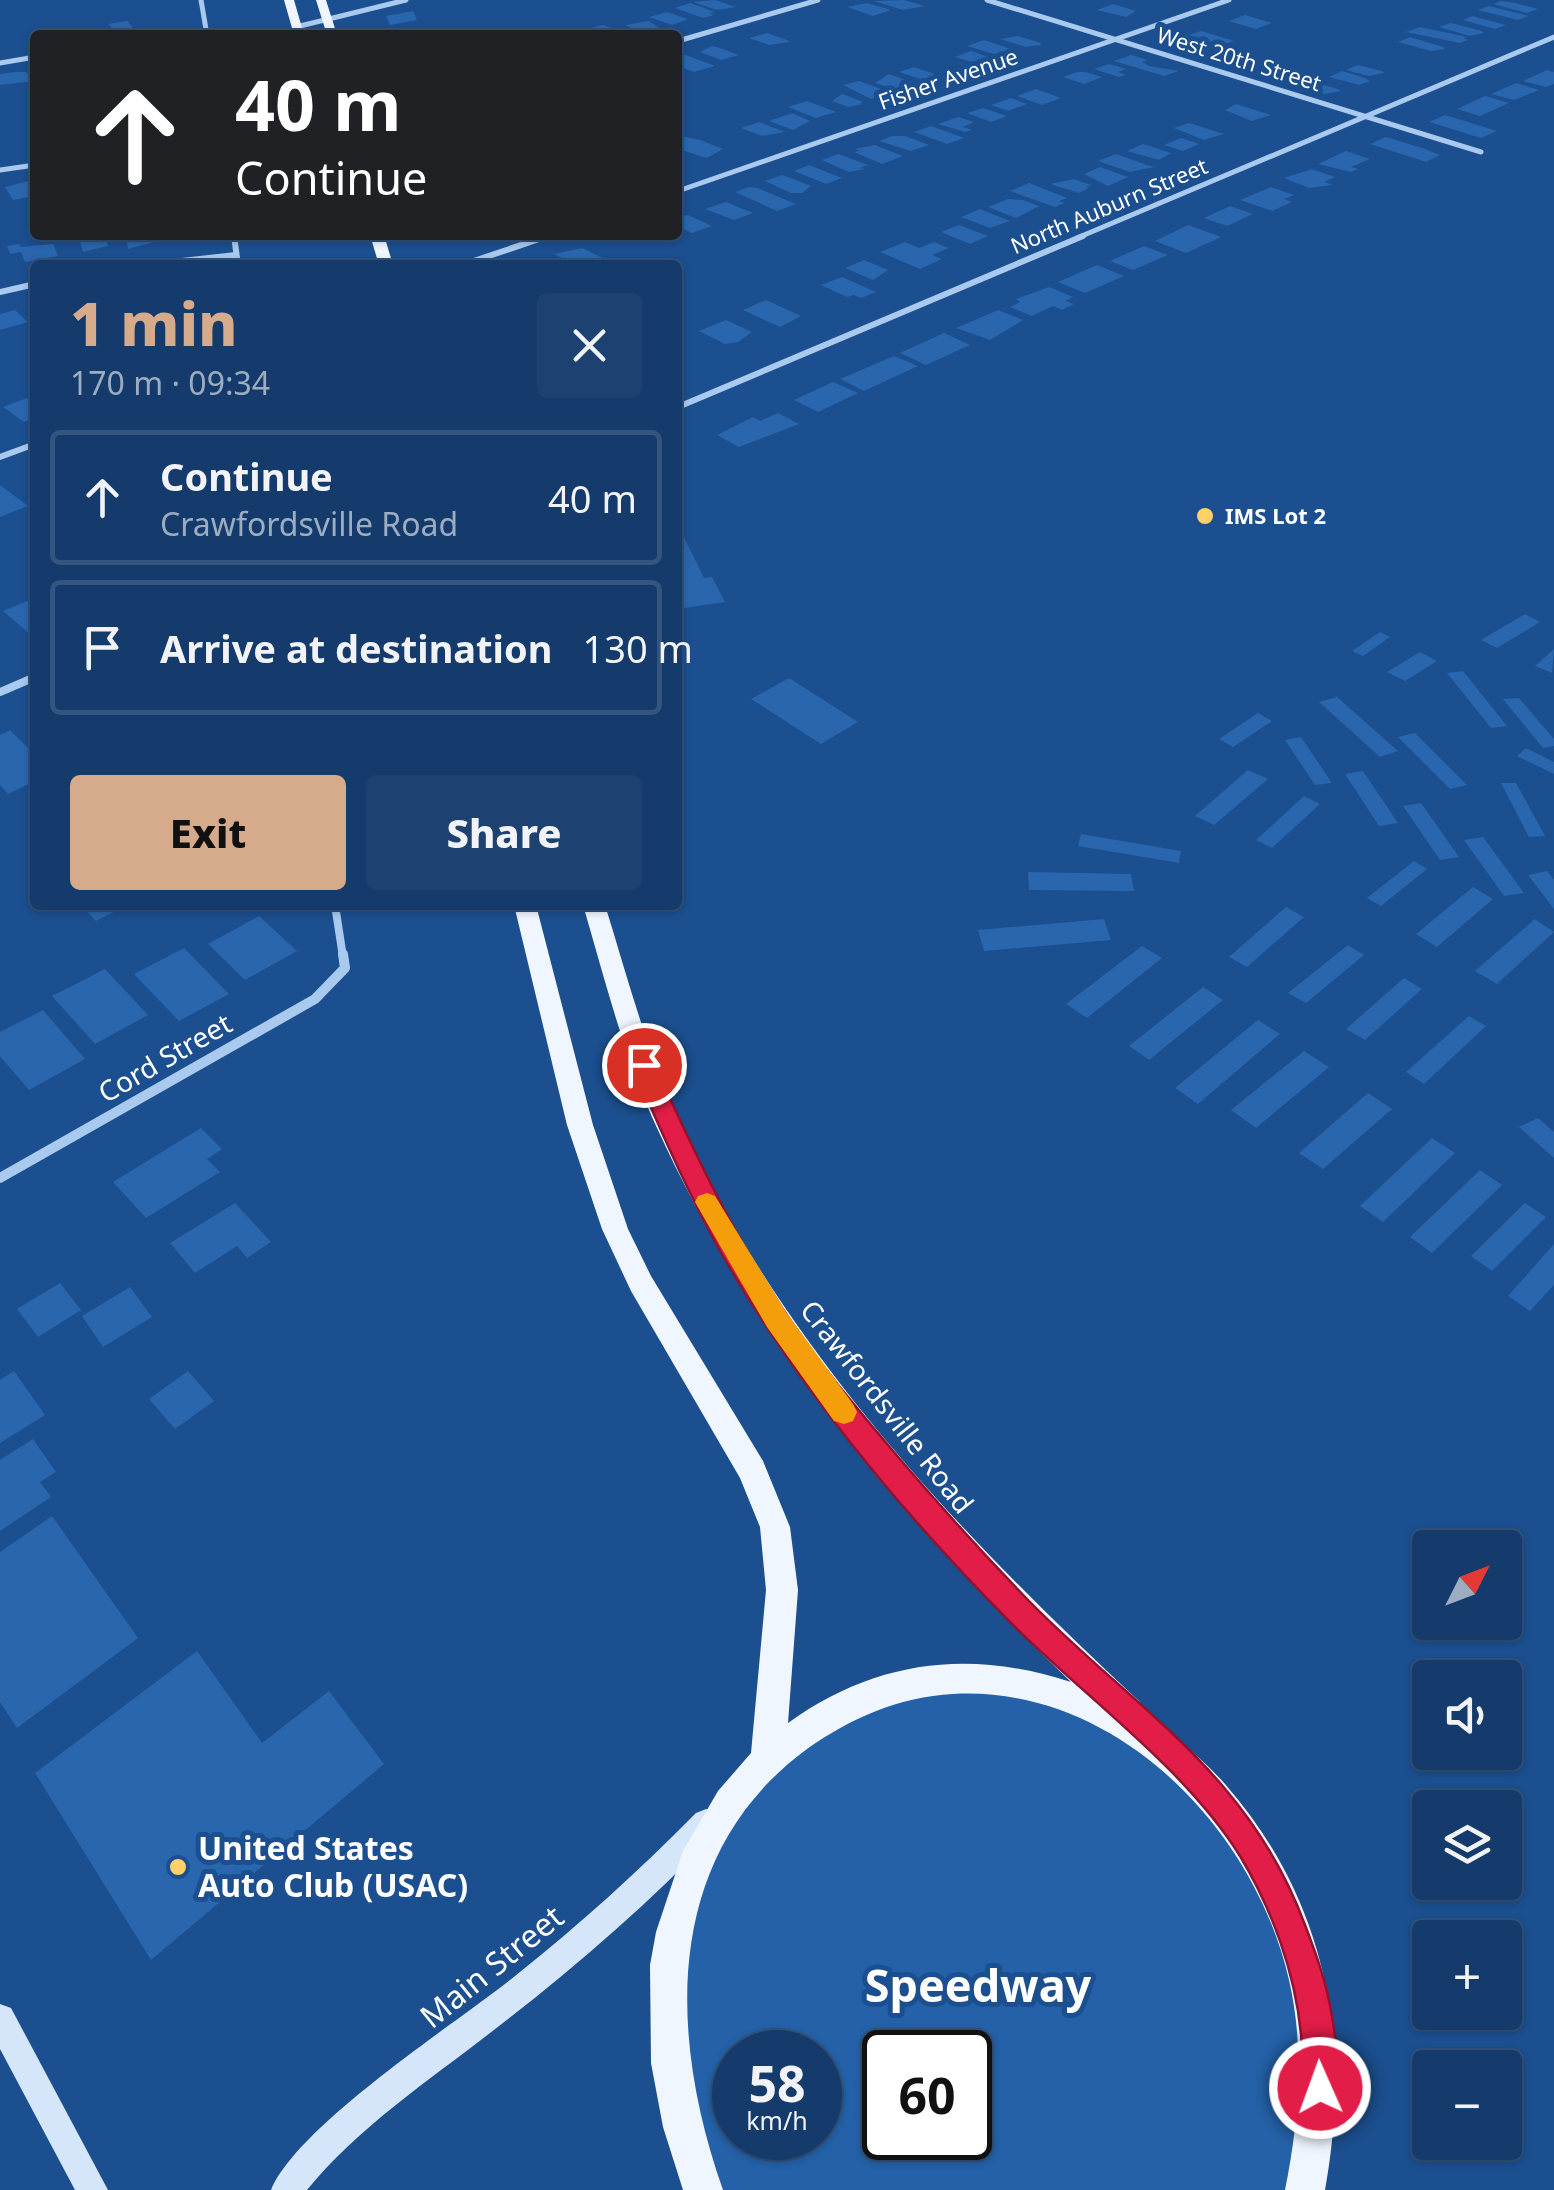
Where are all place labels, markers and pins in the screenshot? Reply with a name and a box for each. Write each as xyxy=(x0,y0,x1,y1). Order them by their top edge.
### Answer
place label: IMS Lot 2 xyxy=(1225,500,1326,530)
marker: IMS Lot 2 xyxy=(1194,505,1216,527)
pin xyxy=(602,1023,687,1108)
place label: United States Auto Club (USAC) xyxy=(198,1826,468,1906)
marker: United States Auto Club (USAC) xyxy=(167,1856,189,1878)

